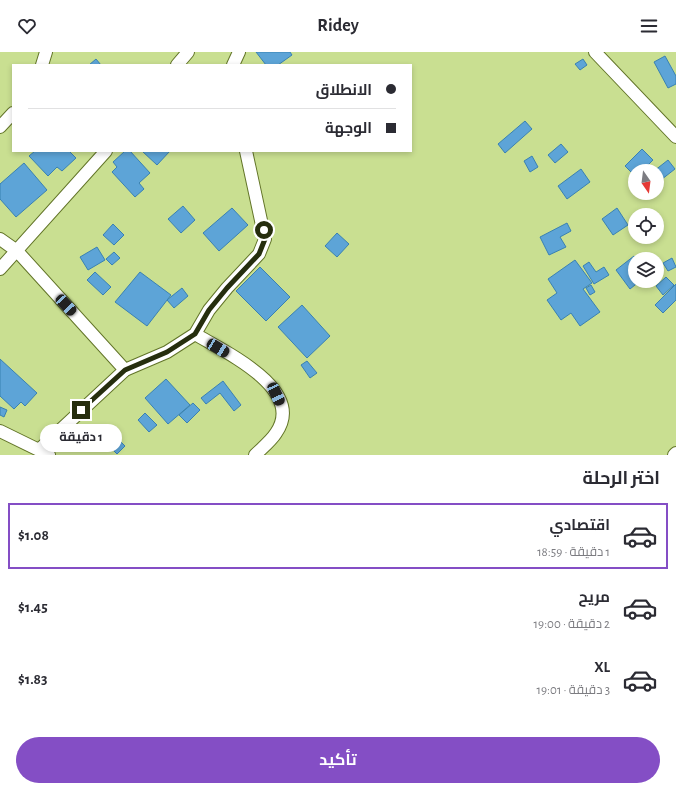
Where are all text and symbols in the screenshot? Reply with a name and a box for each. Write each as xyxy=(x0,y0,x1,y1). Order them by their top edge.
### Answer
icon: heart xyxy=(16,15,38,37)
icon: menu xyxy=(638,15,660,37)
text: Ridey xyxy=(317,17,359,35)
text: الانطلاق xyxy=(316,83,372,98)
text: الوجهة xyxy=(325,121,372,136)
north arrow xyxy=(628,164,664,200)
map controls xyxy=(628,164,664,288)
button: locate xyxy=(628,208,664,244)
route start xyxy=(255,221,273,239)
button: layers xyxy=(628,252,664,288)
car xyxy=(53,292,79,318)
car xyxy=(205,337,231,359)
car xyxy=(265,381,287,407)
route end xyxy=(72,401,90,419)
callout: 1 دقيقة xyxy=(40,424,122,452)
text: 1 دقيقة xyxy=(59,431,103,444)
text: اختر الرحلة xyxy=(582,470,660,488)
text: اقتصادي xyxy=(550,518,610,533)
icon: car xyxy=(622,518,658,554)
text: $1.08 xyxy=(18,528,49,543)
text: 1 دقيقة · 18:59 xyxy=(537,546,610,559)
text: مريح xyxy=(578,590,610,605)
icon: car xyxy=(622,590,658,626)
text: $1.45 xyxy=(18,600,48,615)
text: 2 دقيقة · 19:00 xyxy=(534,618,610,631)
text: XL xyxy=(594,660,610,675)
icon: car xyxy=(622,662,658,698)
text: $1.83 xyxy=(18,672,47,687)
text: 3 دقيقة · 19:01 xyxy=(537,684,610,697)
button: تأكيد xyxy=(16,737,660,783)

